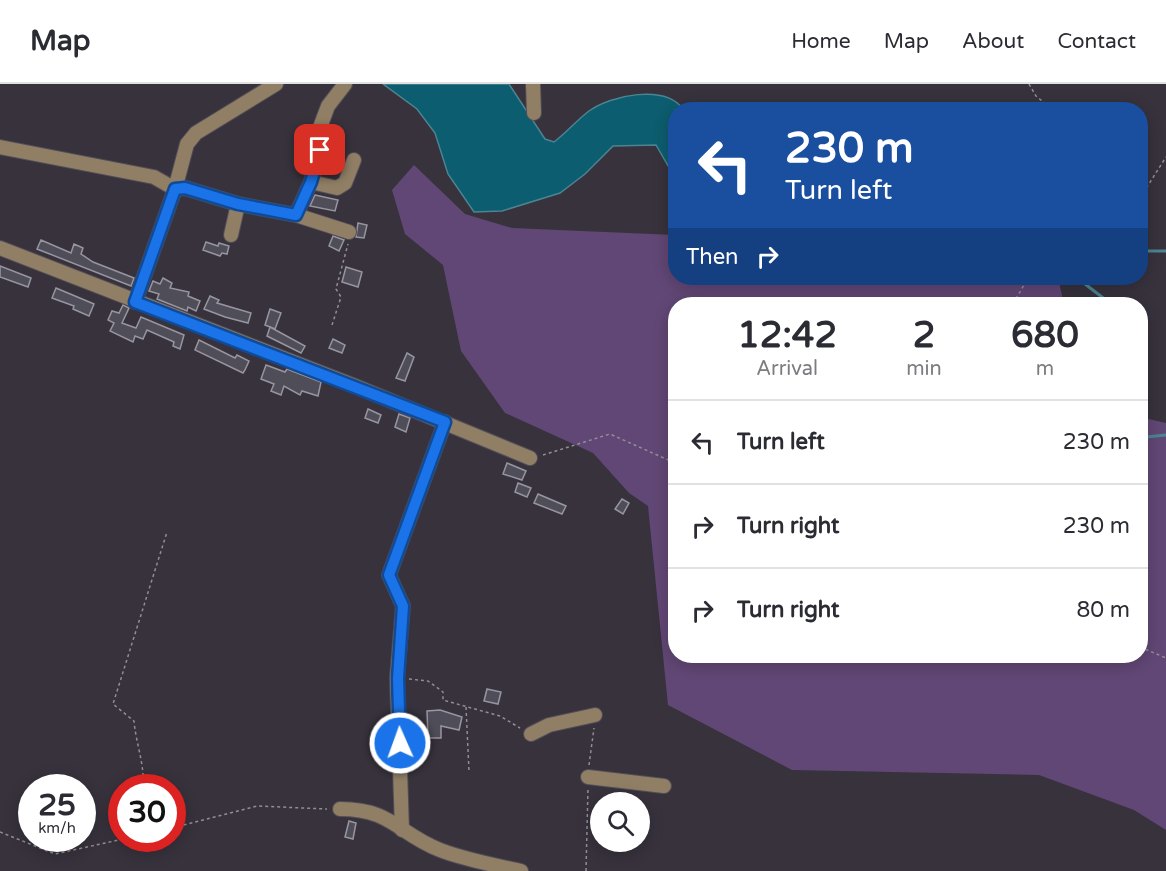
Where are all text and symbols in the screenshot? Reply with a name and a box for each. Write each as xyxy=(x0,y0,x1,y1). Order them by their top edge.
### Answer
text: Map xyxy=(30,24,90,58)
text: Home xyxy=(791,29,851,54)
text: Map xyxy=(884,29,929,54)
text: About xyxy=(962,29,1024,54)
text: Contact xyxy=(1057,29,1136,54)
text: 230 m xyxy=(785,123,914,174)
pin xyxy=(294,124,345,175)
icon: left xyxy=(686,126,764,204)
icon: arrive xyxy=(303,133,336,166)
text: Turn left xyxy=(785,174,892,207)
icon: right xyxy=(751,240,784,273)
text: Then xyxy=(686,244,739,270)
text: 12:42 xyxy=(737,314,837,357)
text: 2 xyxy=(913,314,935,357)
text: 680 xyxy=(1011,314,1079,357)
text: Arrival xyxy=(756,357,818,381)
text: min xyxy=(906,357,942,381)
text: m xyxy=(1036,357,1054,381)
icon: left xyxy=(686,426,719,459)
text: Turn left xyxy=(737,429,825,455)
text: 230 m xyxy=(1063,429,1130,455)
icon: right xyxy=(686,510,719,543)
text: Turn right xyxy=(737,513,839,539)
text: 230 m xyxy=(1063,513,1130,539)
icon: right xyxy=(686,594,719,627)
text: Turn right xyxy=(737,597,839,623)
text: 80 m xyxy=(1076,597,1130,623)
position arrow xyxy=(368,711,432,775)
speed limit sign: 30 xyxy=(108,774,186,852)
text: 25 xyxy=(38,787,76,824)
map controls xyxy=(590,792,650,852)
button: search xyxy=(590,792,650,852)
text: km/h xyxy=(38,819,76,837)

